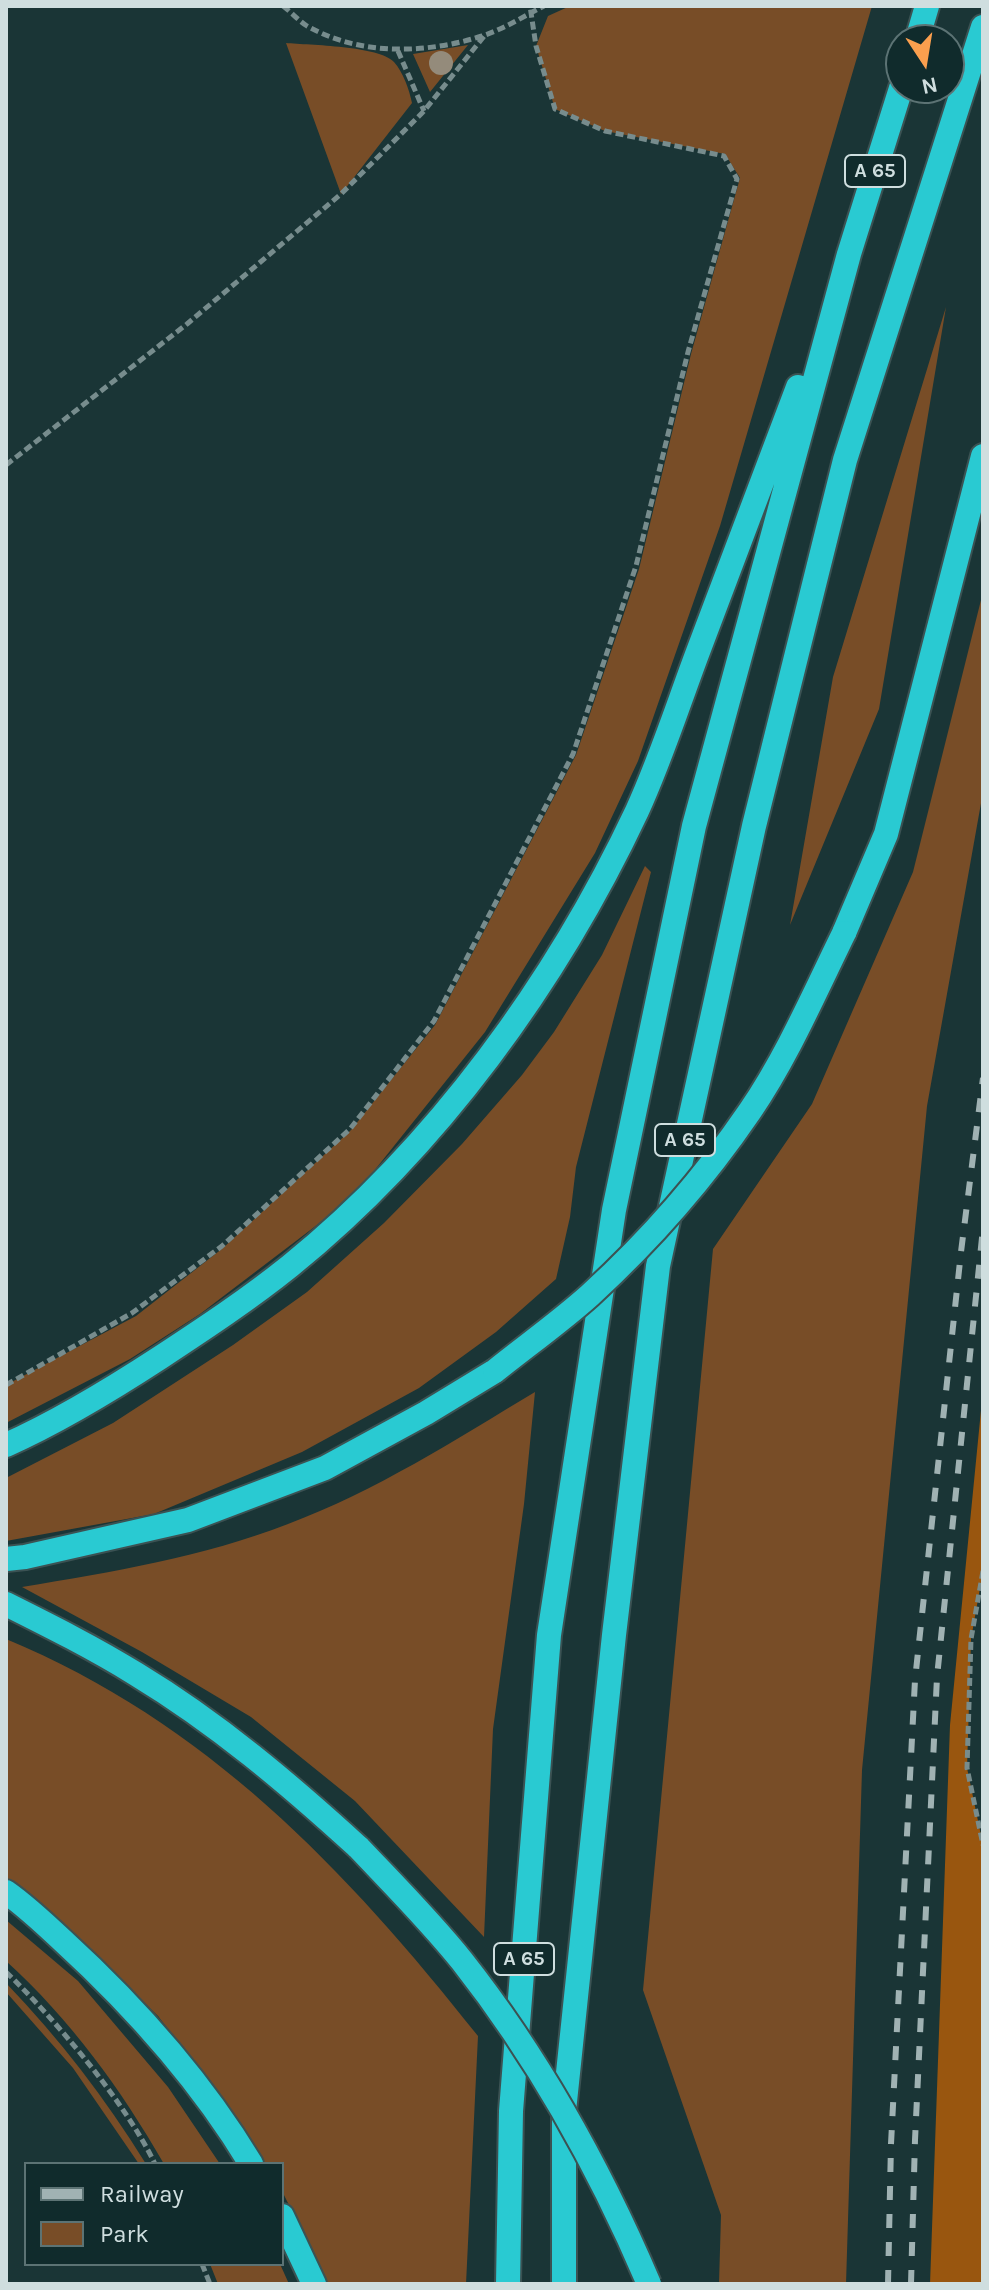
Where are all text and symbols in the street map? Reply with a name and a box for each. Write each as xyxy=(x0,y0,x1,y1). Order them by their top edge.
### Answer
north arrow xyxy=(885,24,965,104)
text: N xyxy=(919,71,940,100)
road number: A 65 xyxy=(845,155,905,187)
road number: A 65 xyxy=(655,1124,715,1156)
road number: A 65 xyxy=(494,1943,554,1975)
legend xyxy=(24,2162,284,2266)
text: Railway xyxy=(100,2180,184,2208)
text: Park xyxy=(100,2220,149,2248)

